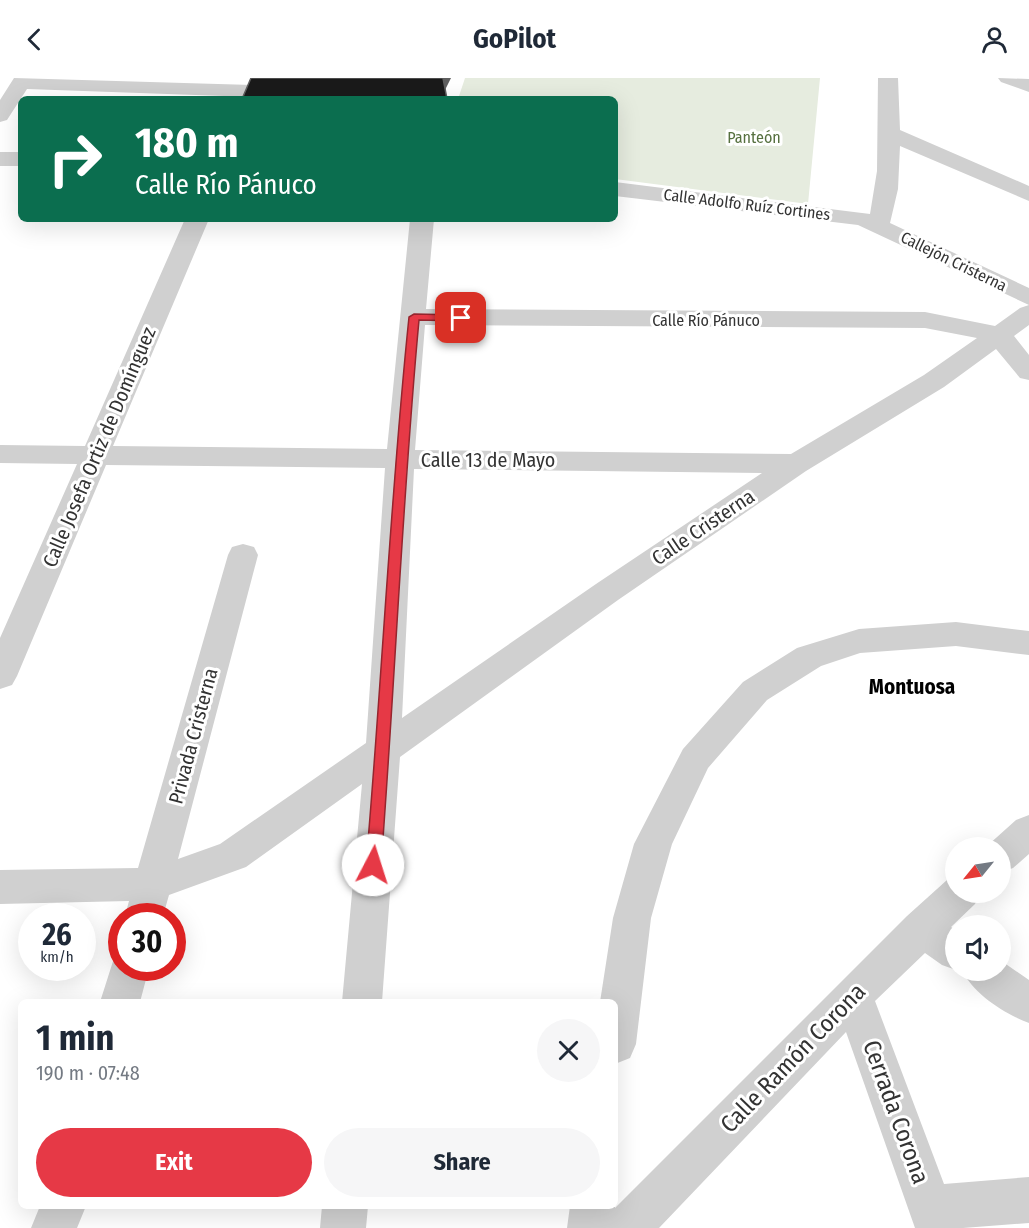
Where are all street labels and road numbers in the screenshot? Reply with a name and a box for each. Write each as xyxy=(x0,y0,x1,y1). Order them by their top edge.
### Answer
street label: Calle Adolfo Ruíz Cortines xyxy=(663,185,831,224)
street label: Callejón Cristerna xyxy=(898,228,1010,295)
street label: Calle Río Pánuco xyxy=(652,311,760,330)
street label: Calle Josefa Ortiz de Domínguez xyxy=(37,323,161,571)
street label: Calle 13 de Mayo xyxy=(421,448,555,472)
street label: Calle Cristerna xyxy=(647,484,759,570)
street label: Privada Cristerna xyxy=(163,665,223,807)
street label: Calle Ramón Corona xyxy=(715,978,871,1138)
street label: Cerrada Corona xyxy=(857,1036,935,1188)

